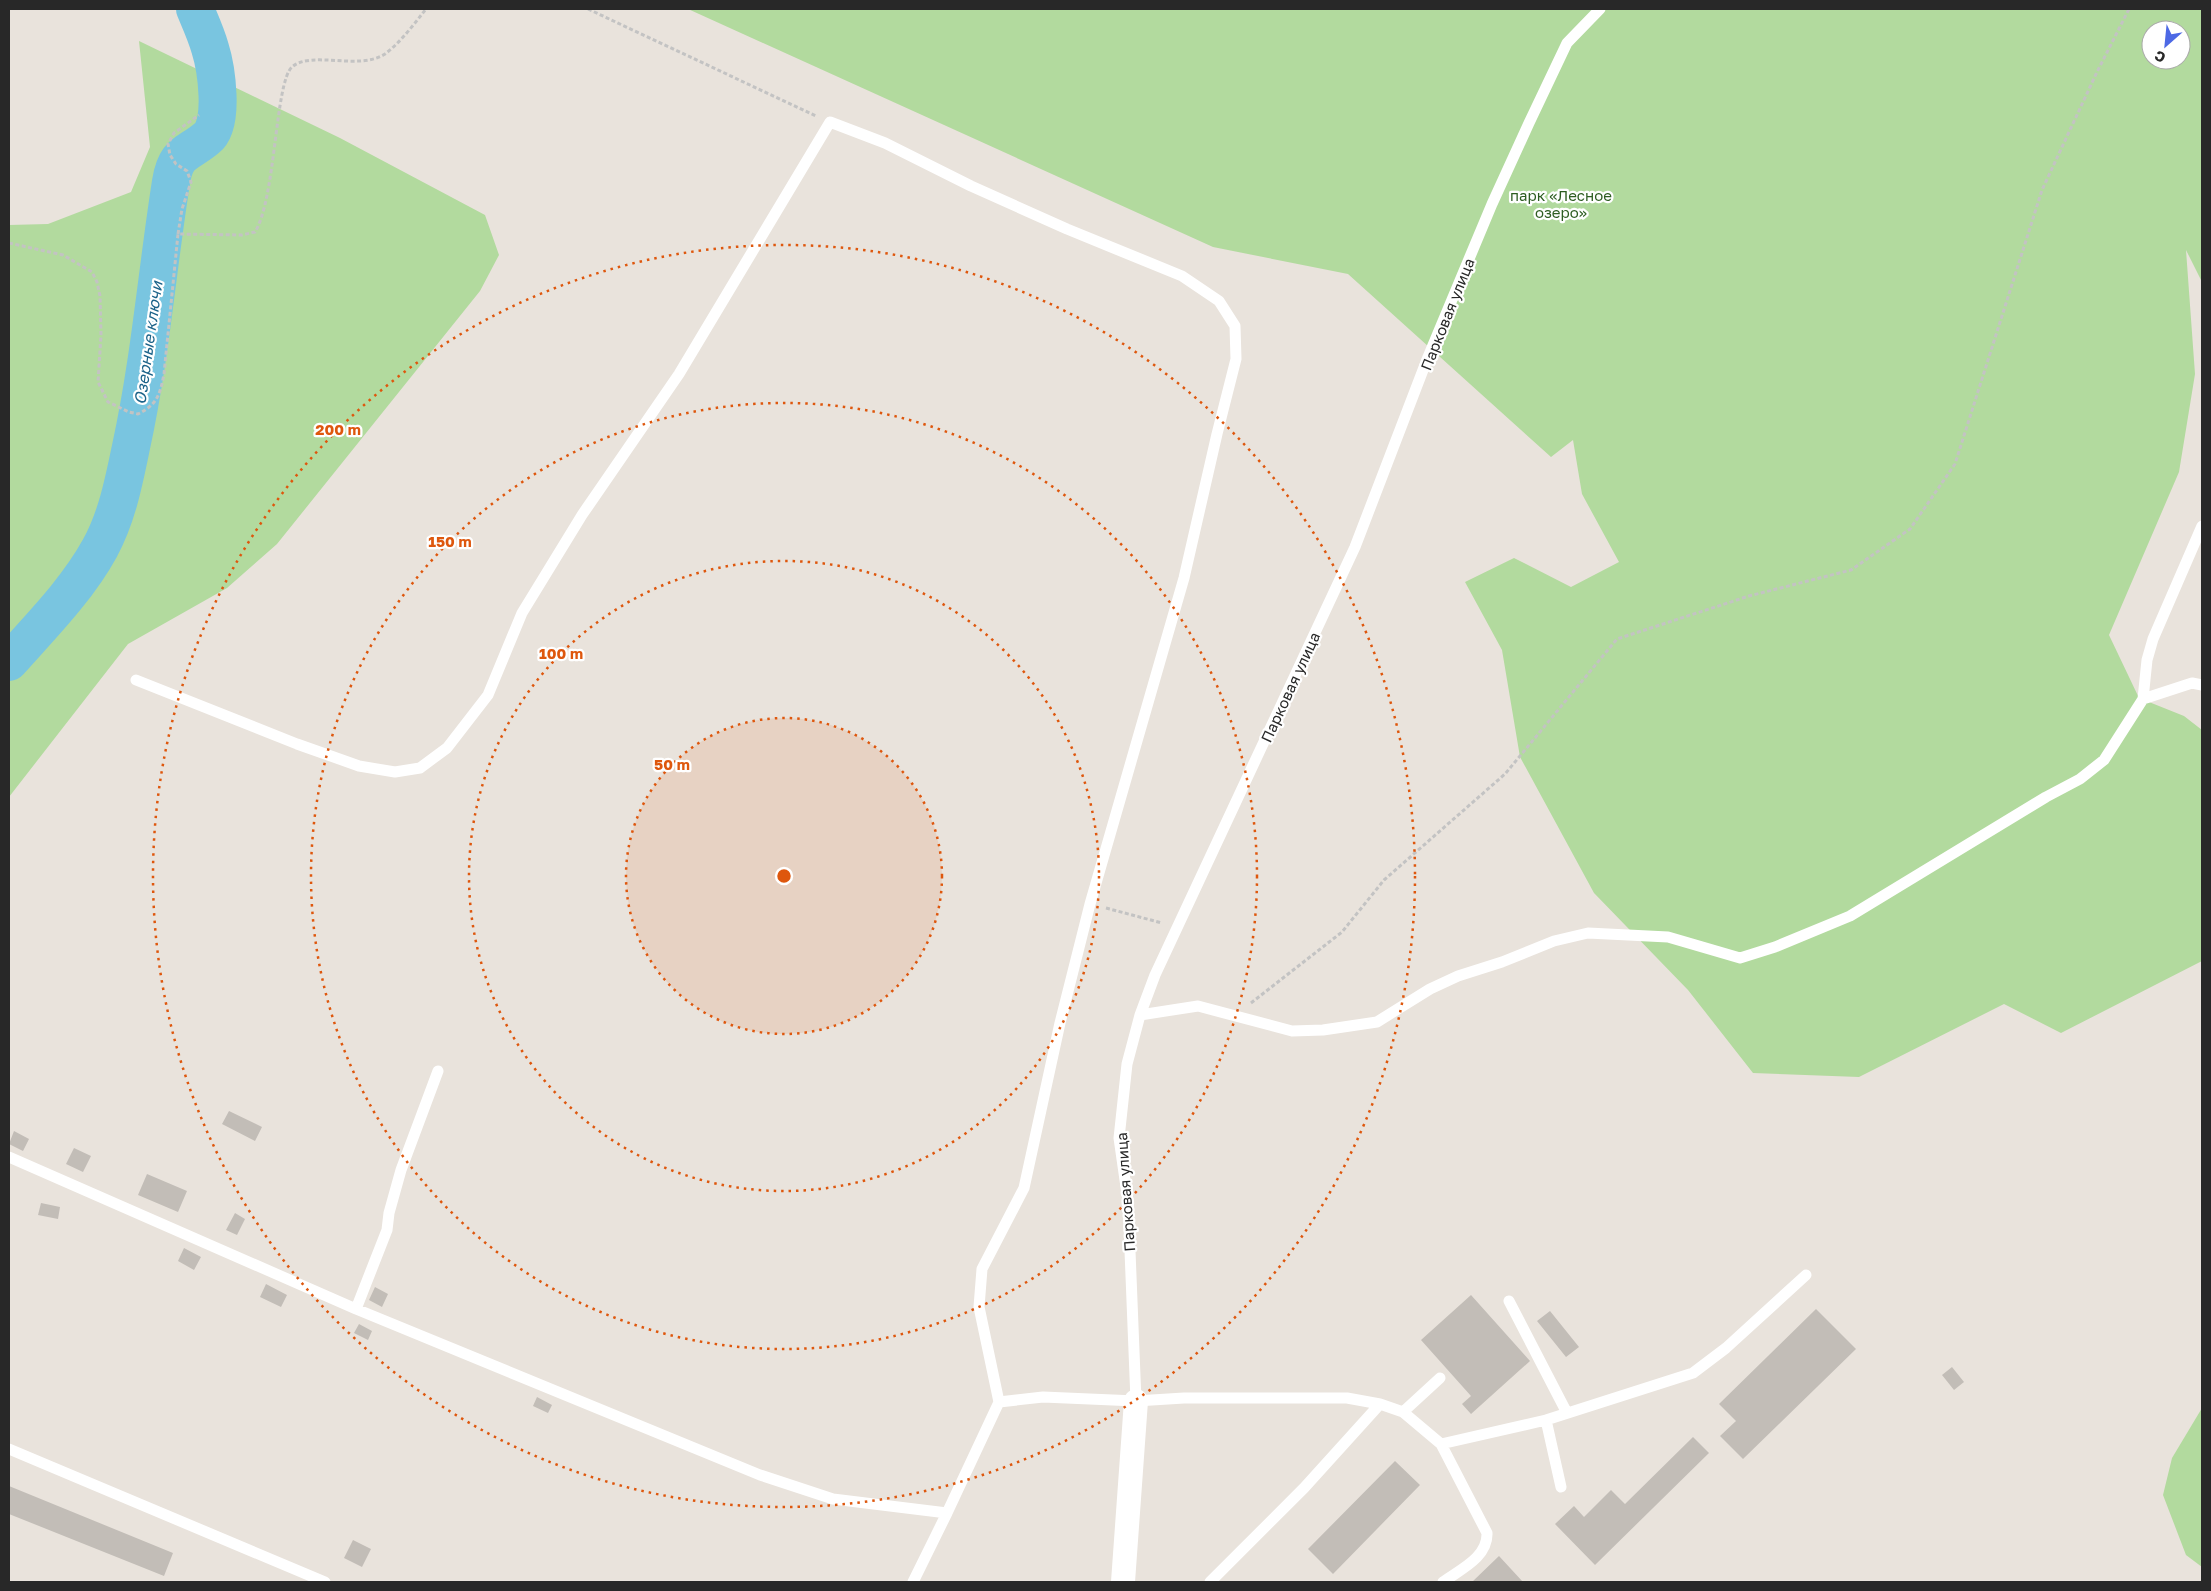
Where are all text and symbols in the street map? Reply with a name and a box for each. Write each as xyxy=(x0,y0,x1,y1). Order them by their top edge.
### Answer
north arrow xyxy=(2141,20,2191,70)
text: С xyxy=(2152,47,2168,67)
park label: парк «Лесное озеро» xyxy=(1510,186,1612,221)
street label: Парковая улица xyxy=(1416,255,1478,373)
water label: Озерные ключи xyxy=(129,279,167,406)
text: 200 m xyxy=(315,420,361,438)
text: 150 m xyxy=(428,532,472,550)
street label: Парковая улица xyxy=(1257,629,1323,745)
text: 100 m xyxy=(539,644,583,662)
text: 50 m xyxy=(654,755,690,773)
centre of rings xyxy=(775,867,793,885)
street label: Парковая улица xyxy=(1112,1132,1138,1252)

